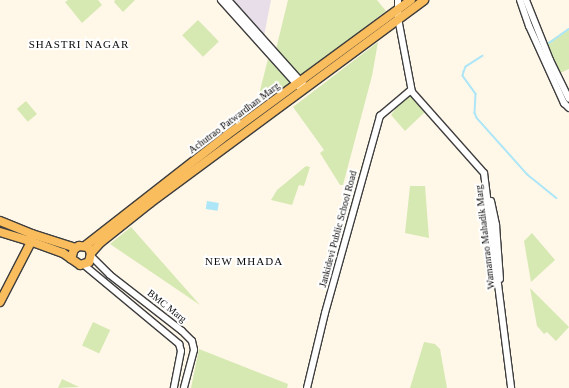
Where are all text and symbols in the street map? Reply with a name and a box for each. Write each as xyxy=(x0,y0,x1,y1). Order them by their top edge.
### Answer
district label: SHASTRI NAGAR xyxy=(29,37,129,51)
street label: Achutrao Patwardhan Marg xyxy=(186,80,282,156)
street label: Jankidevi Public School Road xyxy=(317,169,359,289)
street label: Wamanrao Mahadik Marg xyxy=(473,184,497,290)
district label: NEW MHADA xyxy=(205,254,283,268)
street label: BMC Marg xyxy=(145,287,189,325)

